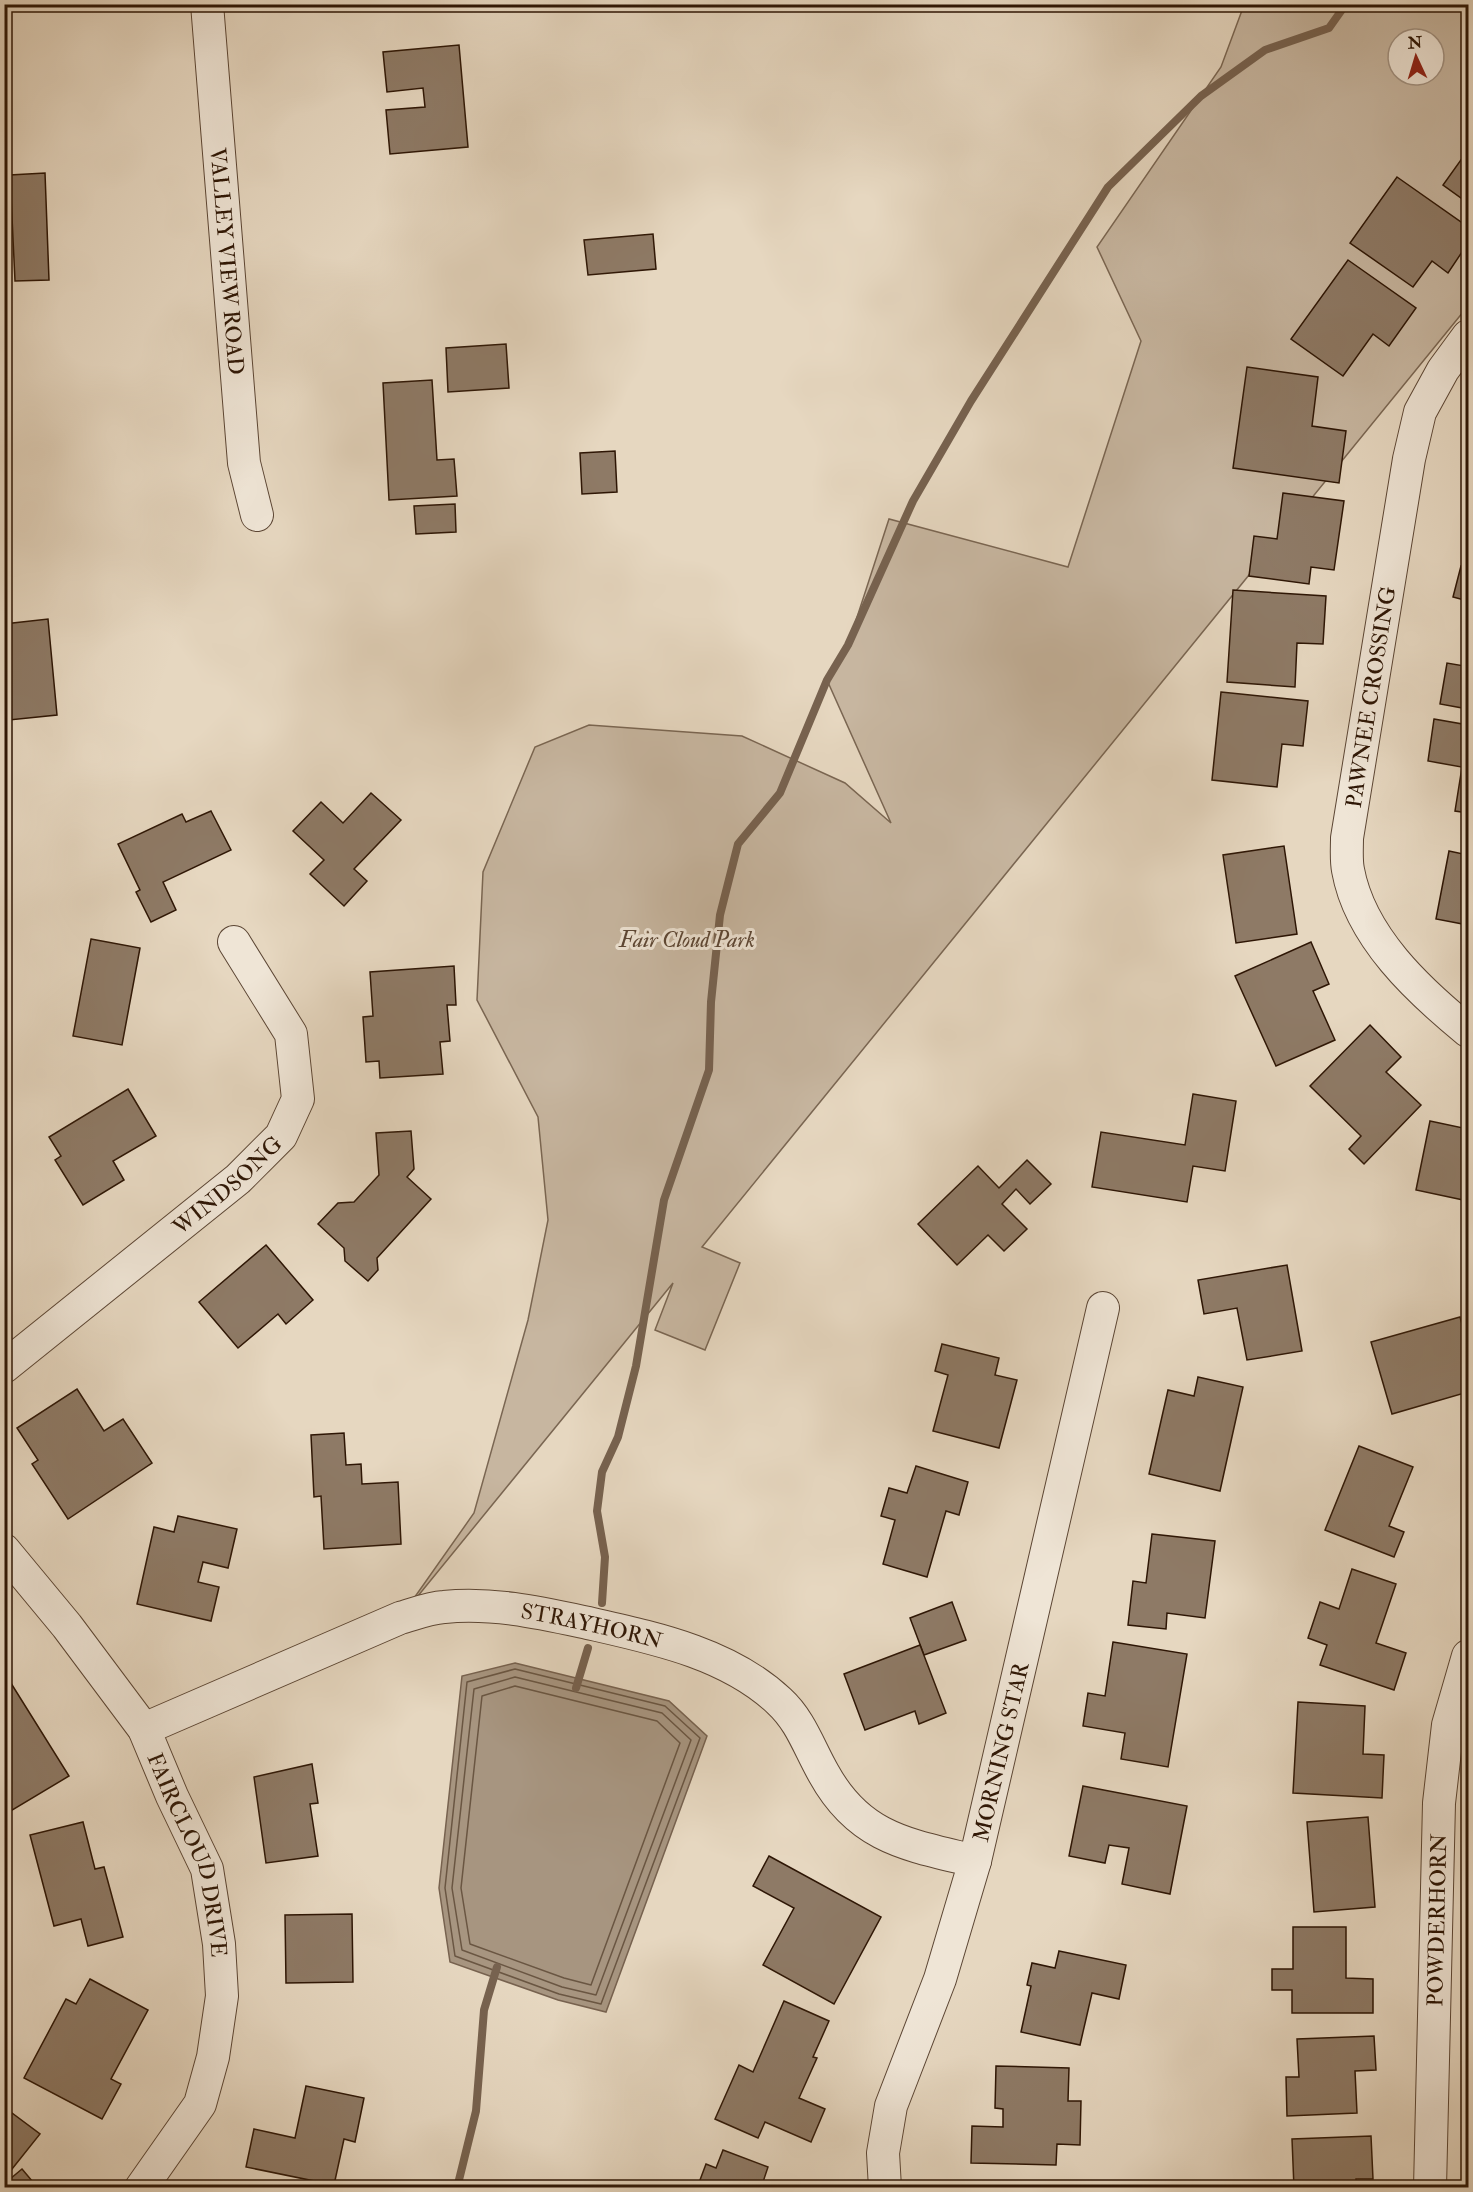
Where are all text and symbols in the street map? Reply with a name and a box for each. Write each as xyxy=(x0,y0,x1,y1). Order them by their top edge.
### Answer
north arrow xyxy=(1386,27,1446,87)
text: N xyxy=(1406,33,1424,54)
street label: VALLEY VIEW ROAD xyxy=(204,147,250,376)
street label: PAWNEE CROSSING xyxy=(1340,584,1402,810)
park label: Fair Cloud Park xyxy=(618,926,755,954)
street label: WINDSONG xyxy=(166,1130,288,1242)
street label: STRAYHORN xyxy=(519,1597,665,1655)
street label: MORNING STAR xyxy=(967,1658,1036,1844)
street label: FAIRCLOUD DRIVE xyxy=(140,1749,233,1958)
street label: POWDERHORN xyxy=(1421,1833,1453,2007)

